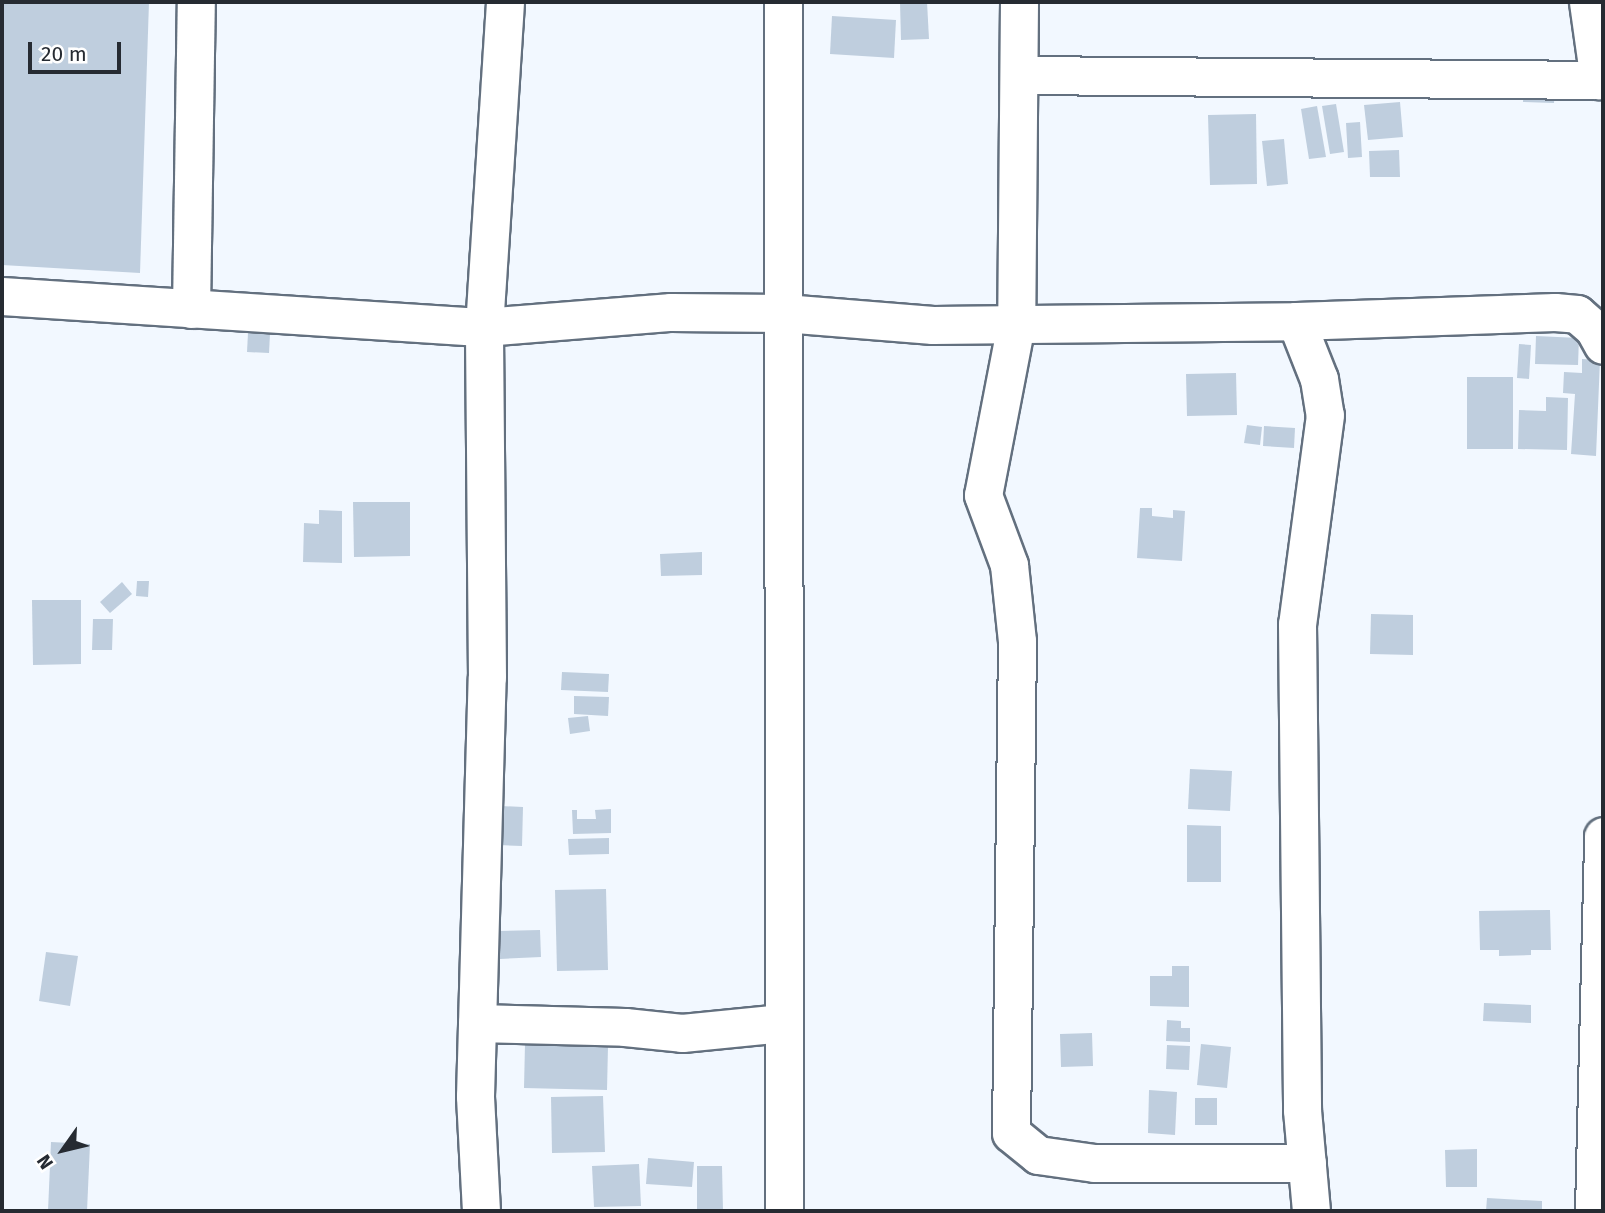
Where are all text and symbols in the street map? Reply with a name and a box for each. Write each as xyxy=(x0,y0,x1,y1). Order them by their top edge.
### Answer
scale bar xyxy=(32,28,124,72)
text: 20 m xyxy=(41,41,87,67)
north arrow xyxy=(28,1115,98,1185)
text: N xyxy=(32,1150,58,1174)

